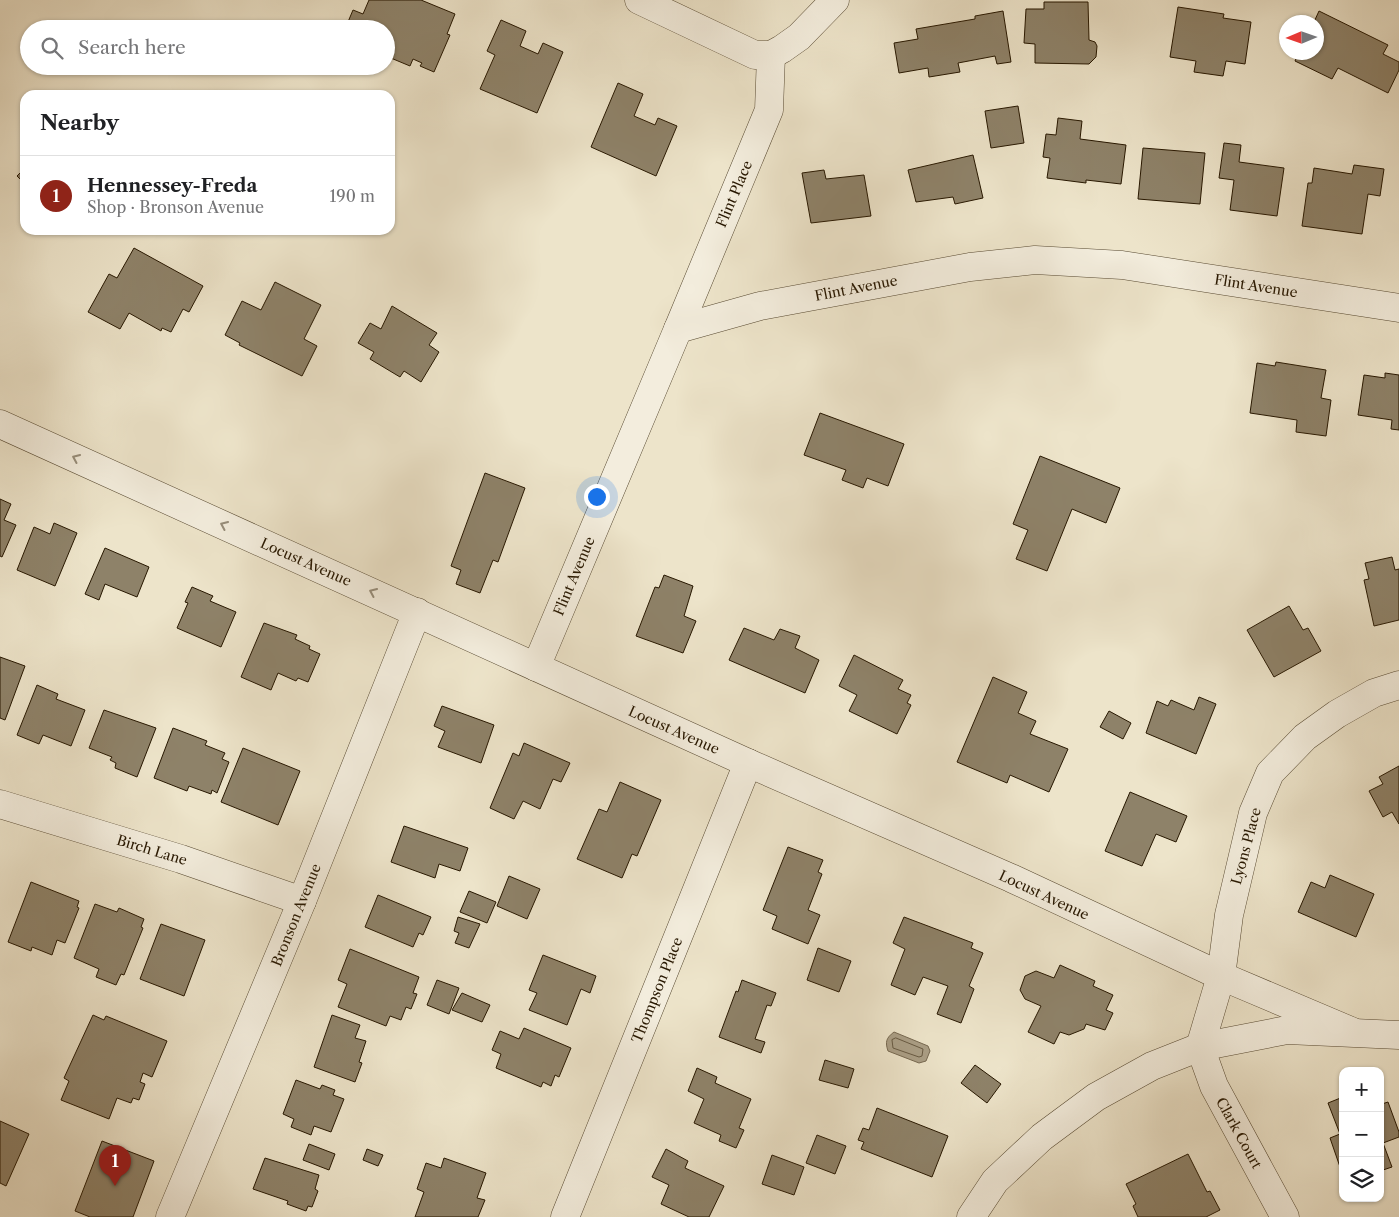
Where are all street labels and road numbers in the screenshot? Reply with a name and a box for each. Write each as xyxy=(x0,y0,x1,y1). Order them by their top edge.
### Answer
street label: Flint Place xyxy=(712,158,756,230)
street label: Flint Avenue xyxy=(813,271,899,305)
street label: Flint Avenue xyxy=(1213,271,1299,301)
street label: Locust Avenue xyxy=(258,534,354,590)
street label: Flint Avenue xyxy=(549,534,599,618)
street label: Locust Avenue xyxy=(626,702,722,758)
street label: Lyons Place xyxy=(1227,805,1265,886)
street label: Birch Lane xyxy=(115,831,190,869)
street label: Bronson Avenue xyxy=(267,861,325,969)
street label: Locust Avenue xyxy=(996,866,1092,924)
street label: Thompson Place xyxy=(628,934,687,1046)
street label: Clark Court xyxy=(1212,1094,1266,1172)

